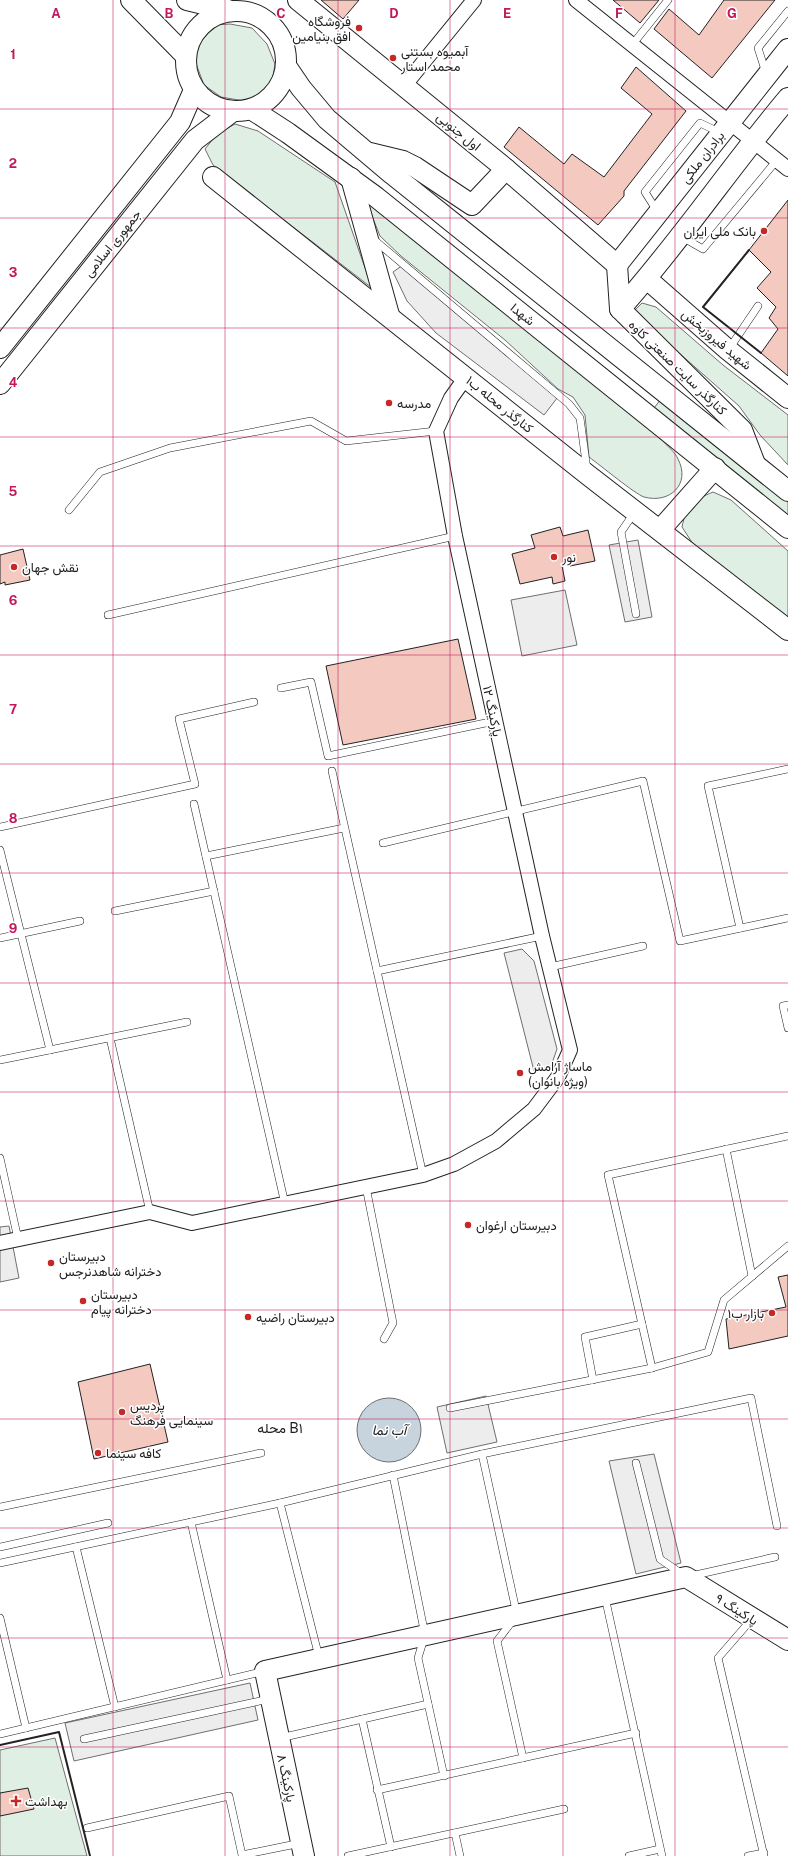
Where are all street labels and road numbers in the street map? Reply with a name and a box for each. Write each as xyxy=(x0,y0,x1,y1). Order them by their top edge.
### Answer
street label: اول جنوبی xyxy=(433,109,484,155)
street label: برادران ملکی xyxy=(677,128,728,187)
street label: جمهوری اسلامی xyxy=(81,207,145,280)
street label: شهدا xyxy=(507,300,538,329)
street label: شهید فیروزبخش xyxy=(678,306,754,374)
street label: کنارگذر سایت صنعتی کاوه xyxy=(625,317,730,419)
street label: کنارگذر محله ب۱ xyxy=(462,373,536,437)
street label: پارکینگ ۱۲ xyxy=(478,684,505,738)
street label: پارکینگ ۹ xyxy=(712,1591,761,1630)
street label: پارکینگ ۸ xyxy=(272,1753,299,1804)

